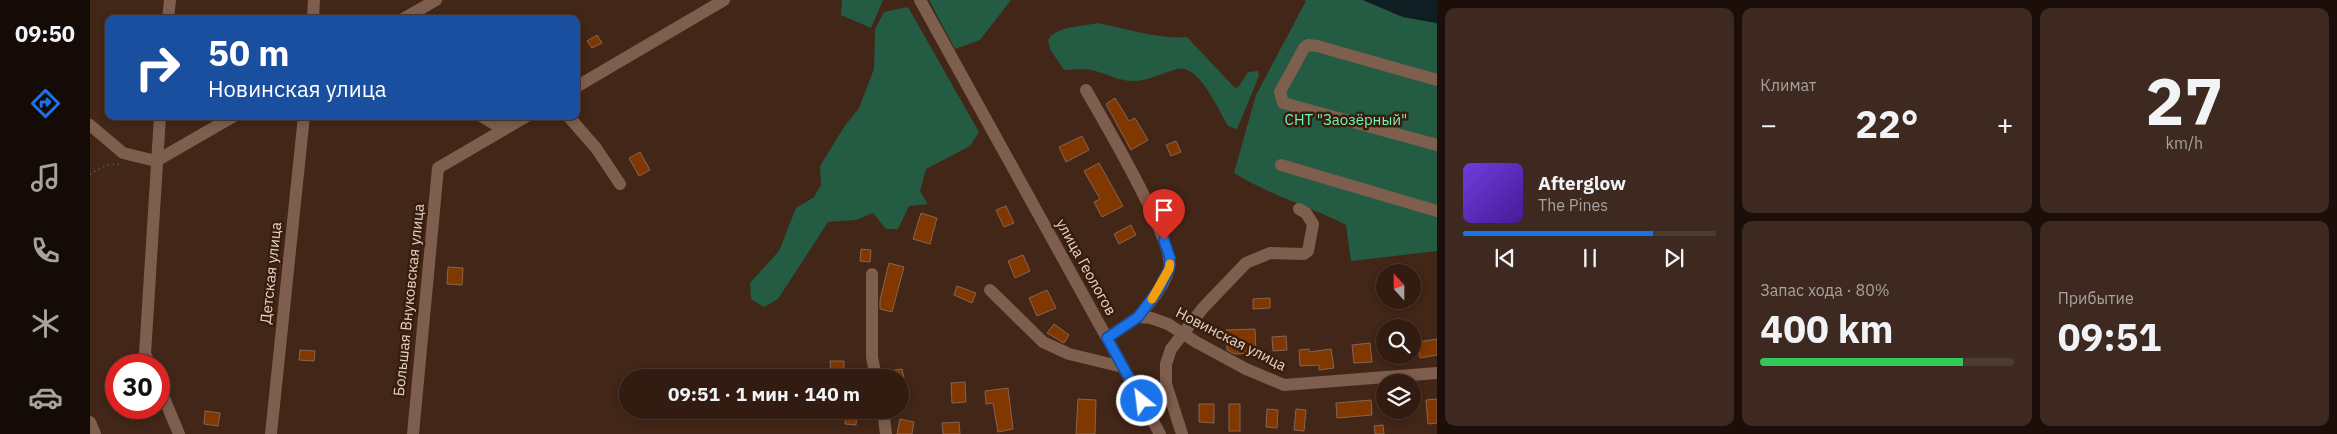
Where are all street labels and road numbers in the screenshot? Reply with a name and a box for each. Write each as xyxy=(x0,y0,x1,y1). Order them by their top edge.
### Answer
street label: Большая Внуковская улица xyxy=(389,203,428,397)
street label: улица Геологов xyxy=(1052,215,1121,318)
street label: Детская улица xyxy=(256,221,285,325)
street label: Новинская улица xyxy=(1173,302,1290,375)

